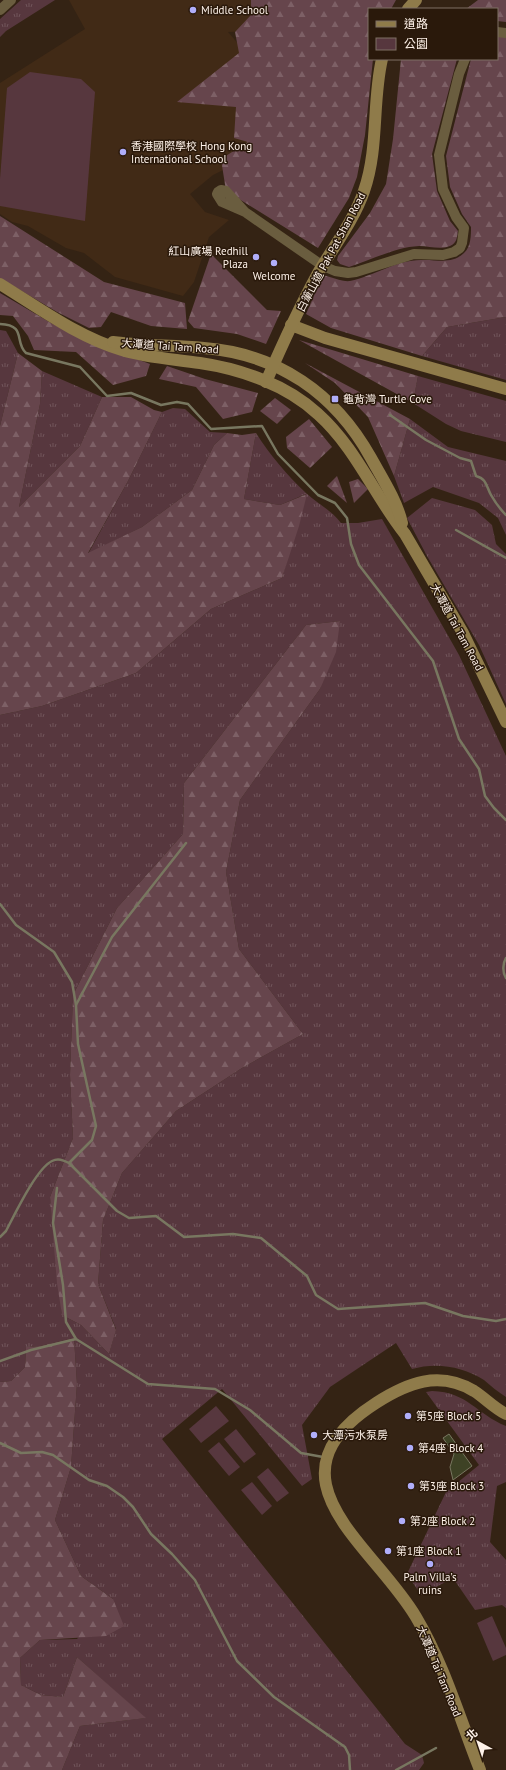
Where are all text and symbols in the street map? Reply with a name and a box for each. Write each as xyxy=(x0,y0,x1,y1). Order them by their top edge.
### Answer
place label: Middle School xyxy=(201,3,269,17)
marker: Middle School xyxy=(188,5,198,15)
legend xyxy=(368,8,498,60)
text: 道路 xyxy=(404,16,428,31)
text: 公園 xyxy=(404,36,428,51)
place label: 香港國際學校 Hong Kong International School xyxy=(131,139,252,166)
marker: 香港國際學校 Hong Kong International School xyxy=(118,147,128,157)
street label: 白筆山道 Pak Pat Shan Road xyxy=(293,190,369,314)
place label: 紅山廣場 Redhill Plaza xyxy=(168,244,249,271)
marker: 紅山廣場 Redhill Plaza xyxy=(251,252,261,262)
marker: Welcome xyxy=(269,258,279,268)
place label: Welcome xyxy=(253,269,296,283)
street label: 大潭道 Tai Tam Road xyxy=(121,336,219,356)
place label: 龜背灣 Turtle Cove xyxy=(343,392,432,406)
marker: 龜背灣 Turtle Cove xyxy=(330,394,340,404)
street label: 大潭道 Tai Tam Road xyxy=(427,581,487,673)
place label: 第5座 Block 5 xyxy=(416,1409,481,1423)
marker: 第5座 Block 5 xyxy=(403,1411,413,1421)
place label: 大潭污水泵房 xyxy=(322,1428,388,1442)
marker: 大潭污水泵房 xyxy=(309,1430,319,1440)
place label: 第4座 Block 4 xyxy=(418,1441,483,1455)
marker: 第4座 Block 4 xyxy=(405,1443,415,1453)
place label: 第3座 Block 3 xyxy=(419,1479,484,1493)
marker: 第3座 Block 3 xyxy=(406,1481,416,1491)
place label: 第2座 Block 2 xyxy=(410,1514,475,1528)
marker: 第2座 Block 2 xyxy=(397,1516,407,1526)
place label: 第1座 Block 1 xyxy=(396,1544,461,1558)
marker: 第1座 Block 1 xyxy=(383,1546,393,1556)
marker: Palm Villa’s ruins xyxy=(425,1559,435,1569)
place label: Palm Villa’s ruins xyxy=(403,1570,457,1597)
street label: 大潭道 Tai Tam Road xyxy=(414,1623,465,1719)
north arrow xyxy=(458,1722,498,1762)
text: 北 xyxy=(463,1725,480,1743)

